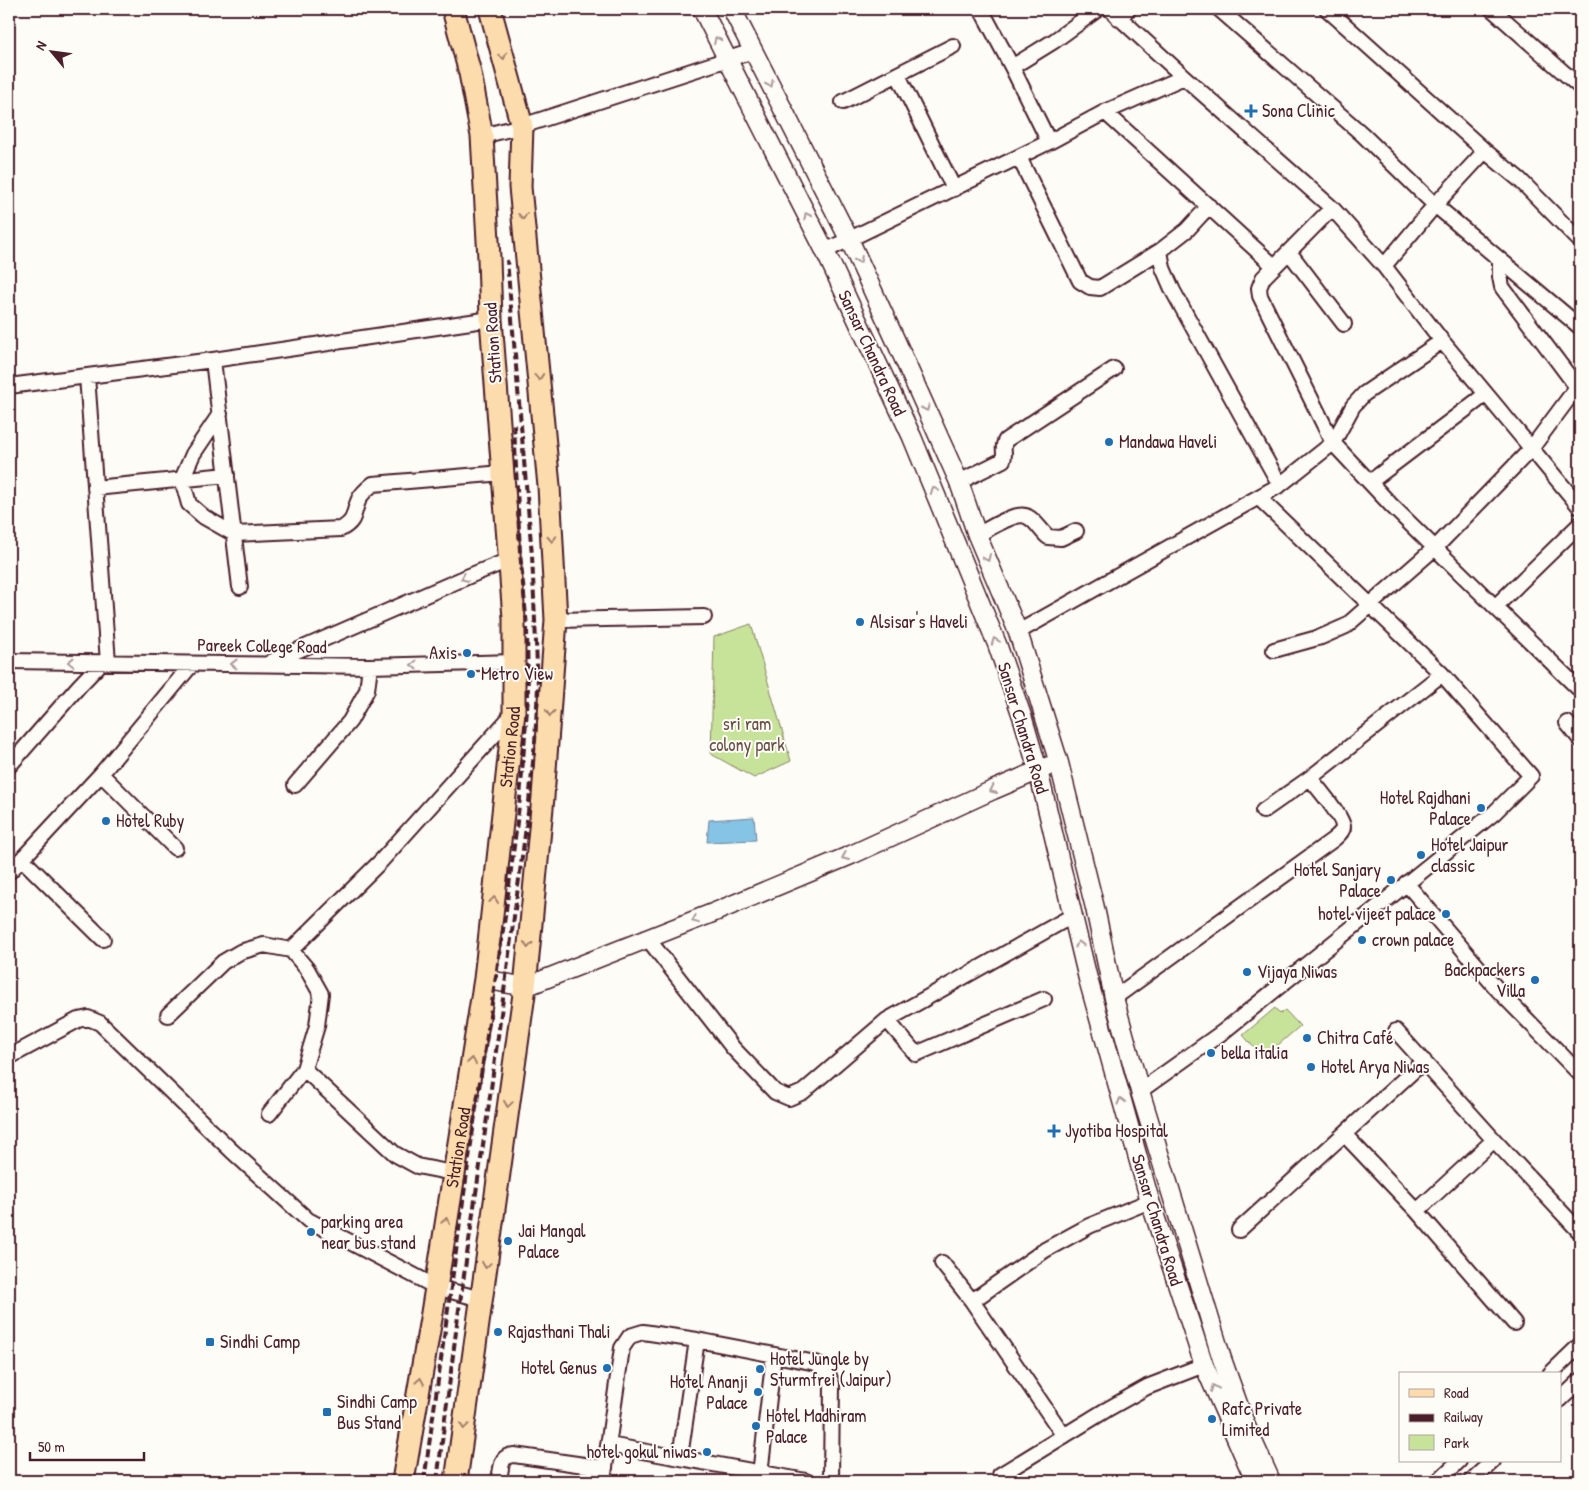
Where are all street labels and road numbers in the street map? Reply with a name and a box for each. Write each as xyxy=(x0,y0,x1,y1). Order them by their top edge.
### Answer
street label: Sansar Chandra Road xyxy=(832,286,912,420)
street label: Station Road xyxy=(477,302,508,384)
street label: Pareek College Road xyxy=(197,632,327,659)
street label: Sansar Chandra Road xyxy=(992,659,1055,796)
street label: Station Road xyxy=(493,707,526,789)
street label: Station Road xyxy=(439,1106,476,1189)
street label: Sansar Chandra Road xyxy=(1126,1151,1189,1288)

